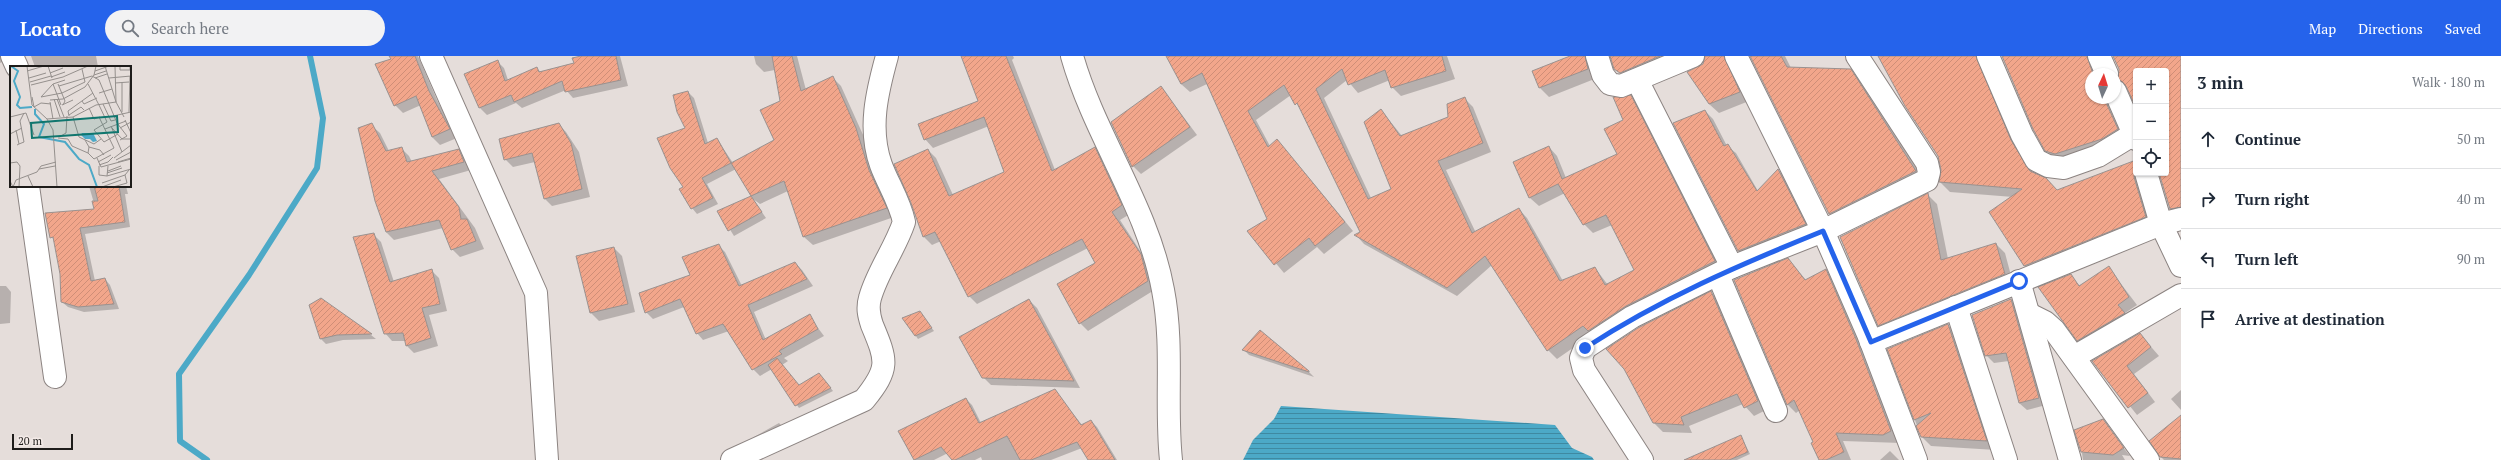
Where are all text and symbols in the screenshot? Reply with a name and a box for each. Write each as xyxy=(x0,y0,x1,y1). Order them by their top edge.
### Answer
search box xyxy=(105,10,385,46)
text: Locato xyxy=(20,16,81,41)
icon: search xyxy=(119,17,141,39)
text: Search here xyxy=(151,18,229,38)
text: Map xyxy=(2309,19,2336,38)
text: Directions xyxy=(2358,19,2423,38)
text: Saved xyxy=(2445,19,2481,38)
inset map xyxy=(10,66,131,187)
north arrow xyxy=(2085,68,2121,104)
map controls xyxy=(2133,68,2169,176)
button: + xyxy=(2133,68,2169,104)
text: 3 min xyxy=(2197,71,2244,94)
text: Walk · 180 m xyxy=(2412,73,2485,91)
button: − xyxy=(2133,104,2169,140)
icon: ahead xyxy=(2197,128,2219,150)
text: Continue xyxy=(2235,129,2301,149)
text: 50 m xyxy=(2457,130,2485,148)
button: locate xyxy=(2133,140,2169,176)
icon: right xyxy=(2197,188,2219,210)
text: Turn right xyxy=(2235,189,2310,209)
text: 40 m xyxy=(2457,190,2485,208)
icon: left xyxy=(2197,248,2219,270)
text: Turn left xyxy=(2235,249,2299,269)
text: 90 m xyxy=(2457,250,2485,268)
route start xyxy=(2010,272,2028,290)
icon: arrive xyxy=(2197,308,2219,330)
text: Arrive at destination xyxy=(2235,309,2385,329)
route end xyxy=(1576,339,1594,357)
scale bar xyxy=(12,432,73,451)
text: 20 m xyxy=(18,434,42,448)

